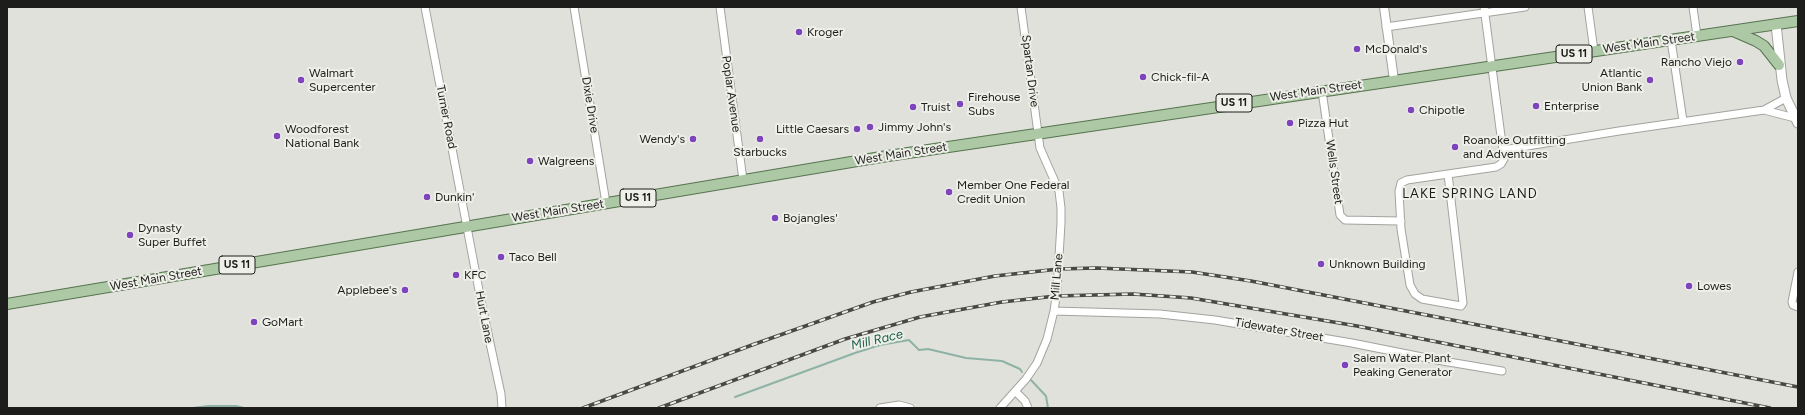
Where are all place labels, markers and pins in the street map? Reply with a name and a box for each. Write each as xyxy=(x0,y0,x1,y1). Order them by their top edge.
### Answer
place label: Kroger xyxy=(807,25,843,39)
marker: Kroger xyxy=(794,27,804,37)
place label: McDonald's xyxy=(1365,42,1427,56)
marker: McDonald's xyxy=(1352,44,1362,54)
place label: Rancho Viejo xyxy=(1661,55,1732,69)
marker: Rancho Viejo xyxy=(1735,57,1745,67)
place label: Walmart Supercenter xyxy=(309,66,376,94)
place label: Atlantic Union Bank xyxy=(1581,66,1642,94)
place label: Chick-fil-A xyxy=(1151,70,1209,84)
marker: Chick-fil-A xyxy=(1138,72,1148,82)
marker: Walmart Supercenter xyxy=(296,75,306,85)
marker: Atlantic Union Bank xyxy=(1645,75,1655,85)
place label: Firehouse Subs xyxy=(968,90,1020,118)
marker: Firehouse Subs xyxy=(955,99,965,109)
place label: Enterprise xyxy=(1544,99,1599,113)
place label: Truist xyxy=(921,100,951,114)
marker: Enterprise xyxy=(1531,101,1541,111)
marker: Truist xyxy=(908,102,918,112)
place label: Chipotle xyxy=(1419,103,1465,117)
marker: Chipotle xyxy=(1406,105,1416,115)
place label: Pizza Hut xyxy=(1298,116,1349,130)
marker: Pizza Hut xyxy=(1285,118,1295,128)
place label: Jimmy John's xyxy=(878,120,951,134)
place label: Woodforest National Bank xyxy=(285,122,359,150)
place label: Little Caesars xyxy=(776,122,849,136)
marker: Jimmy John's xyxy=(865,122,875,132)
marker: Little Caesars xyxy=(852,124,862,134)
marker: Woodforest National Bank xyxy=(272,131,282,141)
place label: Wendy's xyxy=(639,132,685,146)
place label: Roanoke Outfitting and Adventures xyxy=(1463,133,1566,161)
marker: Wendy's xyxy=(688,134,698,144)
marker: Starbucks xyxy=(755,134,765,144)
marker: Roanoke Outfitting and Adventures xyxy=(1450,142,1460,152)
place label: Starbucks xyxy=(733,145,787,159)
place label: Walgreens xyxy=(538,154,594,168)
marker: Walgreens xyxy=(525,156,535,166)
place label: Member One Federal Credit Union xyxy=(957,178,1069,206)
marker: Member One Federal Credit Union xyxy=(944,187,954,197)
place label: Dunkin' xyxy=(435,190,474,204)
marker: Dunkin' xyxy=(422,192,432,202)
place label: Bojangles' xyxy=(783,211,838,225)
marker: Bojangles' xyxy=(770,213,780,223)
place label: Dynasty Super Buffet xyxy=(138,221,207,249)
marker: Dynasty Super Buffet xyxy=(125,230,135,240)
place label: Taco Bell xyxy=(509,250,557,264)
marker: Taco Bell xyxy=(496,252,506,262)
place label: Unknown Building xyxy=(1329,257,1426,271)
marker: Unknown Building xyxy=(1316,259,1326,269)
place label: KFC xyxy=(464,268,486,282)
marker: KFC xyxy=(451,270,461,280)
place label: Lowes xyxy=(1697,279,1731,293)
marker: Lowes xyxy=(1684,281,1694,291)
place label: Applebee's xyxy=(337,283,397,297)
marker: Applebee's xyxy=(400,285,410,295)
place label: GoMart xyxy=(262,315,303,329)
marker: GoMart xyxy=(249,317,259,327)
place label: Salem Water Plant Peaking Generator xyxy=(1353,351,1452,379)
marker: Salem Water Plant Peaking Generator xyxy=(1340,360,1350,370)

